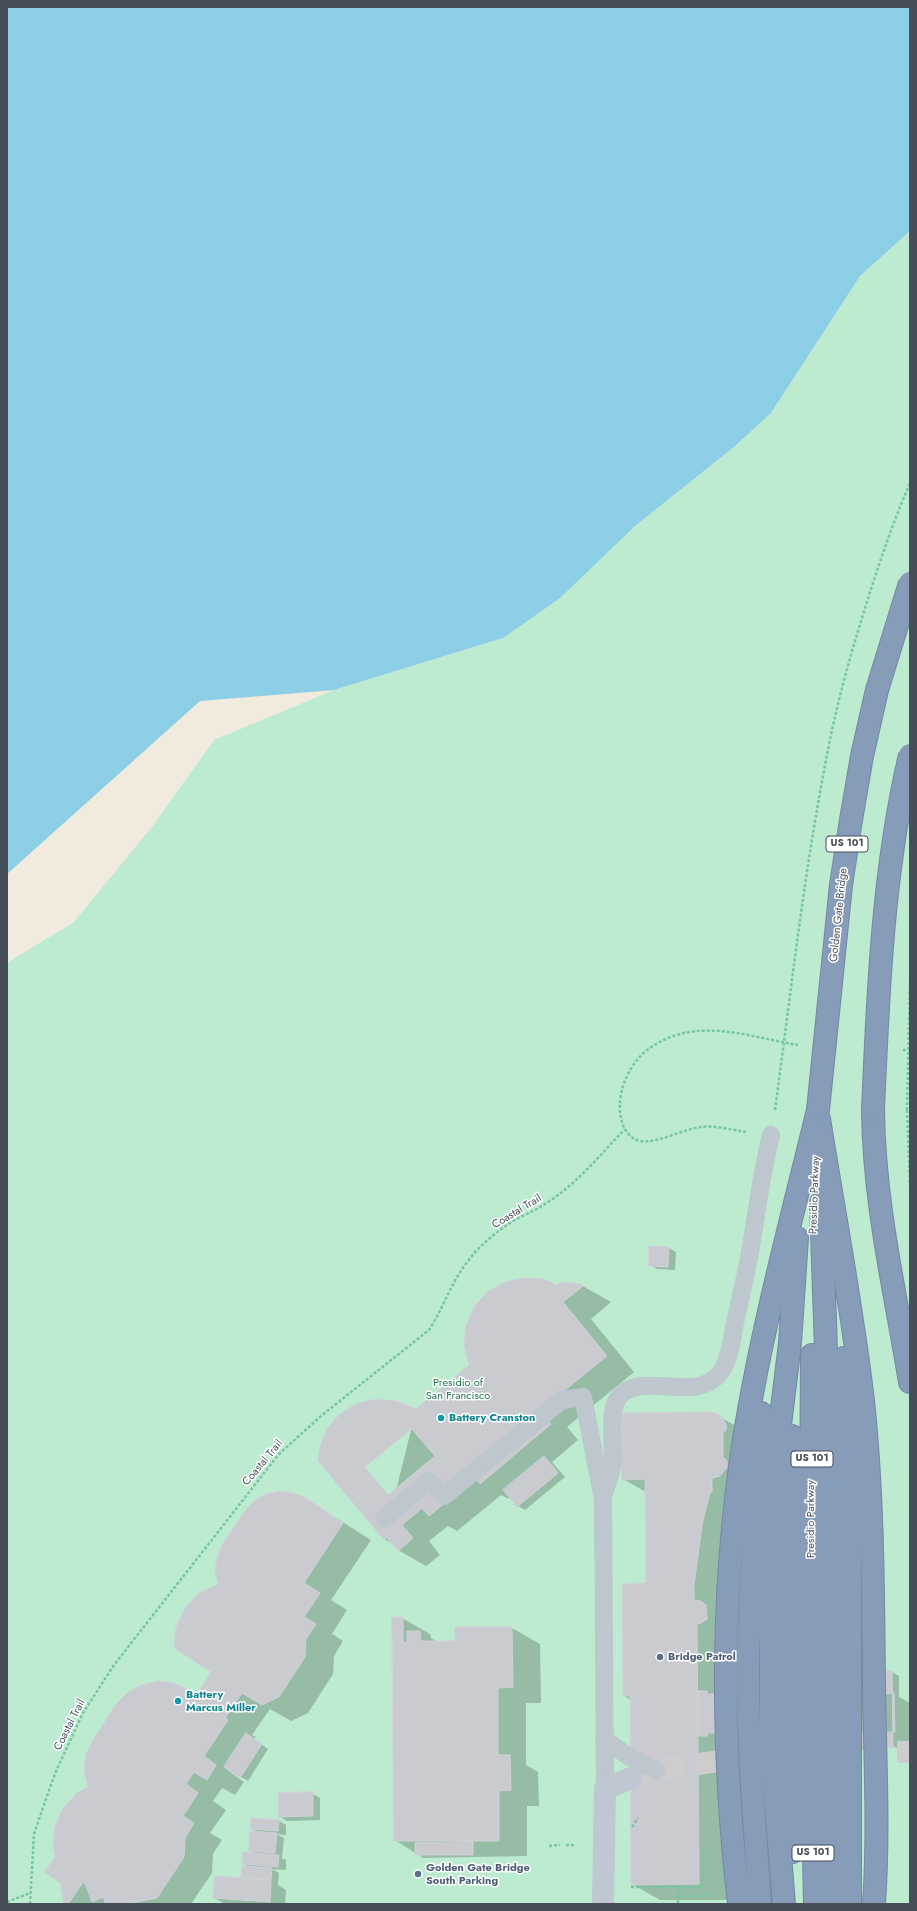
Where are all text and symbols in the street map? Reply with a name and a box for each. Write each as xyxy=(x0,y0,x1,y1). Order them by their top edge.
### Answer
road number: US 101 xyxy=(826,836,868,852)
street label: Golden Gate Bridge xyxy=(827,867,851,963)
street label: Presidio Parkway xyxy=(807,1156,823,1234)
street label: Coastal Trail xyxy=(490,1192,544,1232)
park label: Presidio of San Francisco xyxy=(426,1376,490,1402)
place label: Battery Cranston xyxy=(449,1411,535,1425)
marker: Battery Cranston xyxy=(436,1413,446,1423)
street label: Coastal Trail xyxy=(240,1437,286,1489)
road number: US 101 xyxy=(791,1451,833,1467)
street label: Presidio Parkway xyxy=(804,1480,818,1558)
place label: Bridge Patrol xyxy=(668,1650,736,1664)
marker: Bridge Patrol xyxy=(655,1652,665,1662)
place label: Battery Marcus Miller xyxy=(186,1688,256,1714)
marker: Battery Marcus Miller xyxy=(173,1696,183,1706)
street label: Coastal Trail xyxy=(51,1697,89,1753)
road number: US 101 xyxy=(792,1845,834,1861)
place label: Golden Gate Bridge South Parking xyxy=(426,1861,530,1887)
marker: Golden Gate Bridge South Parking xyxy=(413,1869,423,1879)

